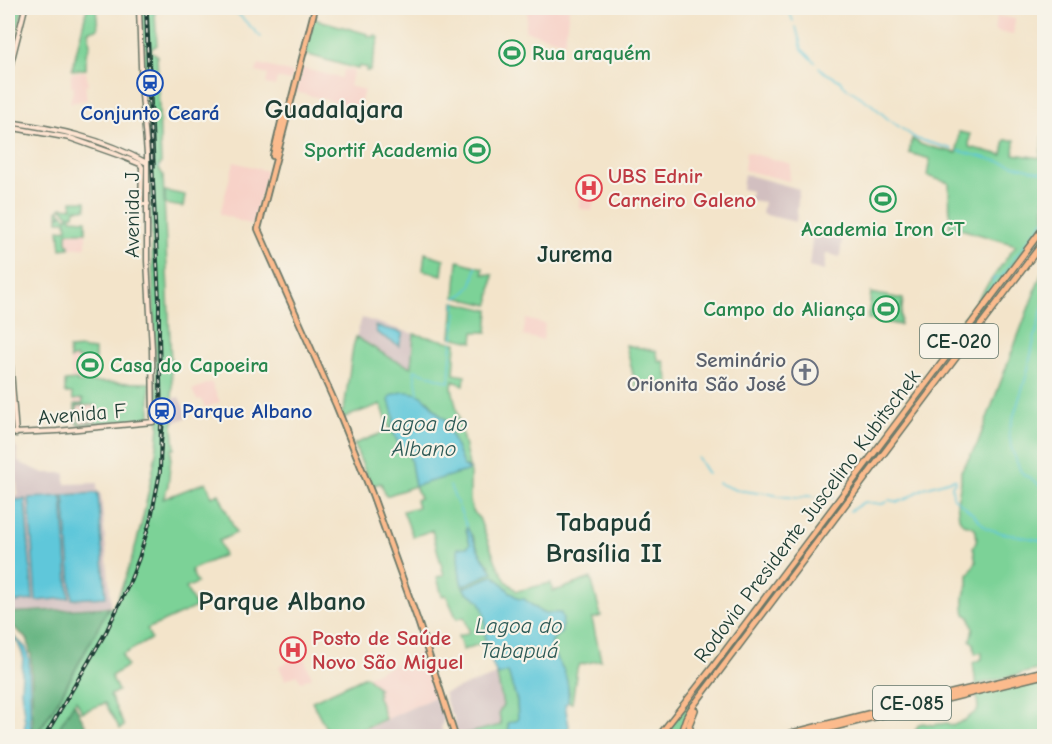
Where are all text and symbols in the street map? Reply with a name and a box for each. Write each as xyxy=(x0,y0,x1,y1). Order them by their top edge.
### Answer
sports icon: Rua araquém xyxy=(497,38,527,68)
place label: Rua araquém xyxy=(532,41,651,65)
station icon: Conjunto Ceará xyxy=(135,68,165,98)
district label: Guadalajara xyxy=(264,94,404,125)
place label: Conjunto Ceará xyxy=(80,101,220,125)
sports icon: Sportif Academia xyxy=(462,135,492,165)
place label: Sportif Academia xyxy=(304,138,458,162)
place label: UBS Ednir Carneiro Galeno xyxy=(608,164,756,212)
street label: Avenida J xyxy=(120,172,144,258)
hospital icon: UBS Ednir Carneiro Galeno xyxy=(574,173,604,203)
sports icon: Academia Iron CT xyxy=(868,184,898,214)
place label: Academia Iron CT xyxy=(801,217,965,241)
district label: Jurema xyxy=(537,240,613,268)
sports icon: Campo do Aliança xyxy=(871,294,901,324)
place label: Campo do Aliança xyxy=(703,297,866,321)
road number: CE-020 xyxy=(920,324,998,358)
place label: Seminário Orionita São José xyxy=(627,348,786,396)
sports icon: Casa do Capoeira xyxy=(75,350,105,380)
place label: Casa do Capoeira xyxy=(110,353,269,377)
church icon: Seminário Orionita São José xyxy=(790,357,820,387)
street label: Rodovia Presidente Juscelino Kubitschek xyxy=(689,365,925,667)
station icon: Parque Albano xyxy=(147,396,177,426)
street label: Avenida F xyxy=(37,398,127,430)
place label: Parque Albano xyxy=(182,399,312,423)
water label: Lagoa do Albano xyxy=(380,411,468,462)
district label: Tabapuá Brasília II xyxy=(546,507,662,569)
district label: Parque Albano xyxy=(198,586,366,617)
water label: Lagoa do Tabapuá xyxy=(475,613,563,664)
place label: Posto de Saúde Novo São Miguel xyxy=(312,626,464,674)
hospital icon: Posto de Saúde Novo São Miguel xyxy=(278,635,308,665)
road number: CE-085 xyxy=(873,686,951,720)

